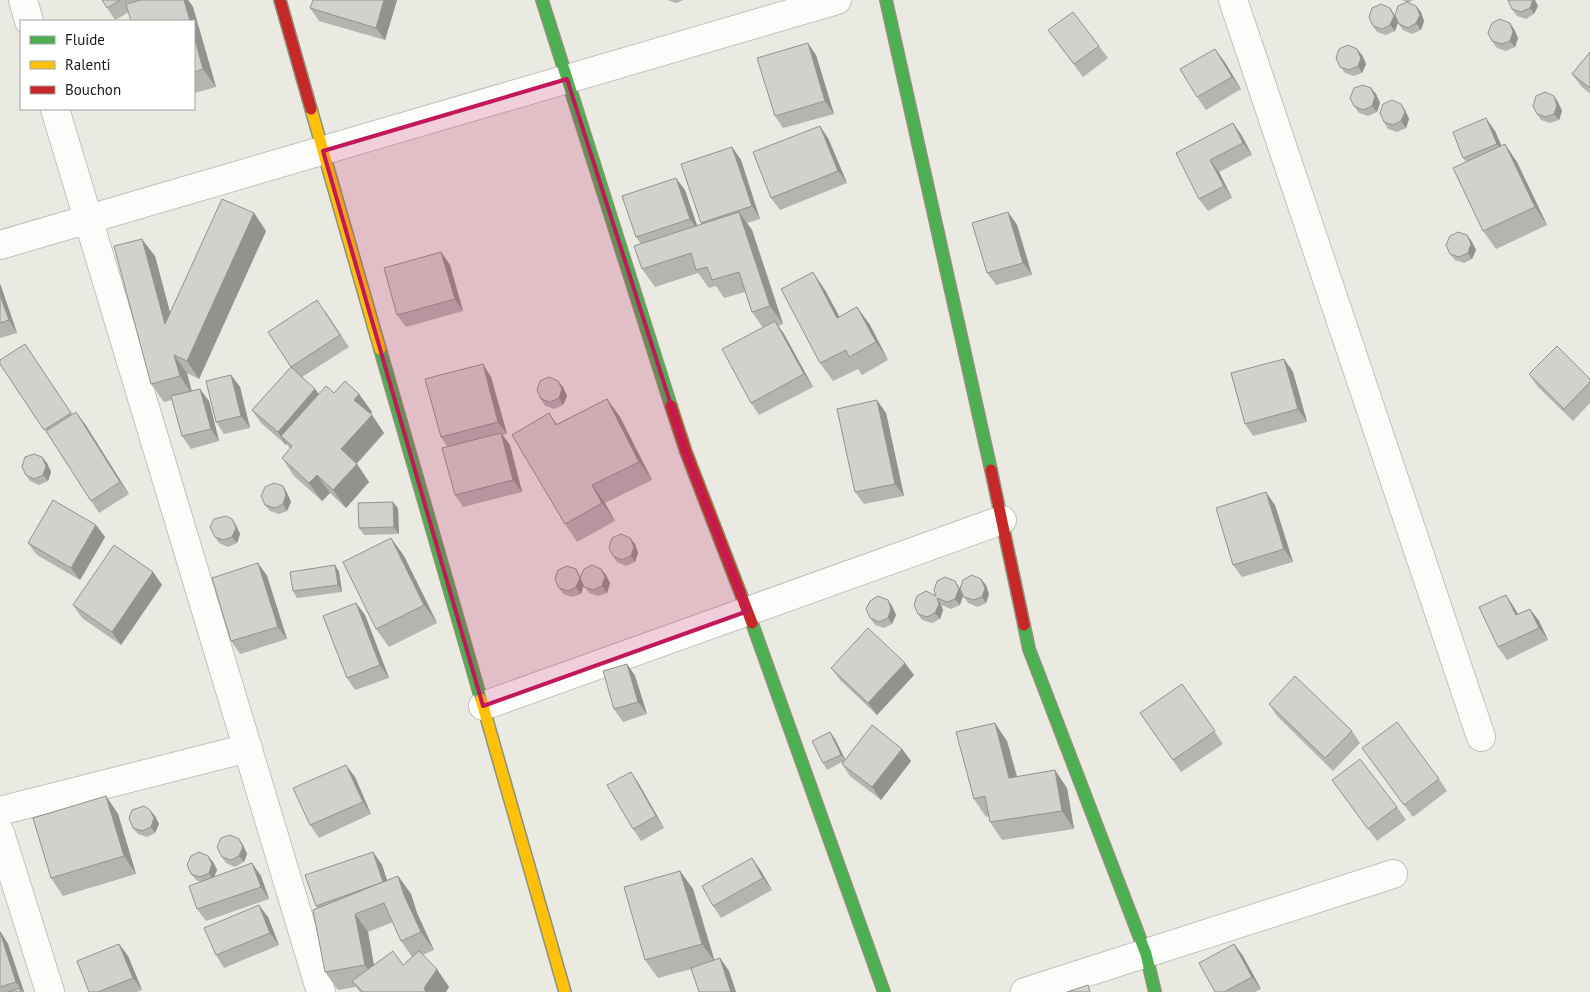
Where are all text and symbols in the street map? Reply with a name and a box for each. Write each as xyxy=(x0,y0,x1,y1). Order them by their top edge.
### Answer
legend xyxy=(20,20,195,110)
text: Fluide xyxy=(65,30,105,49)
text: Ralenti xyxy=(65,55,111,74)
text: Bouchon xyxy=(65,80,121,99)

